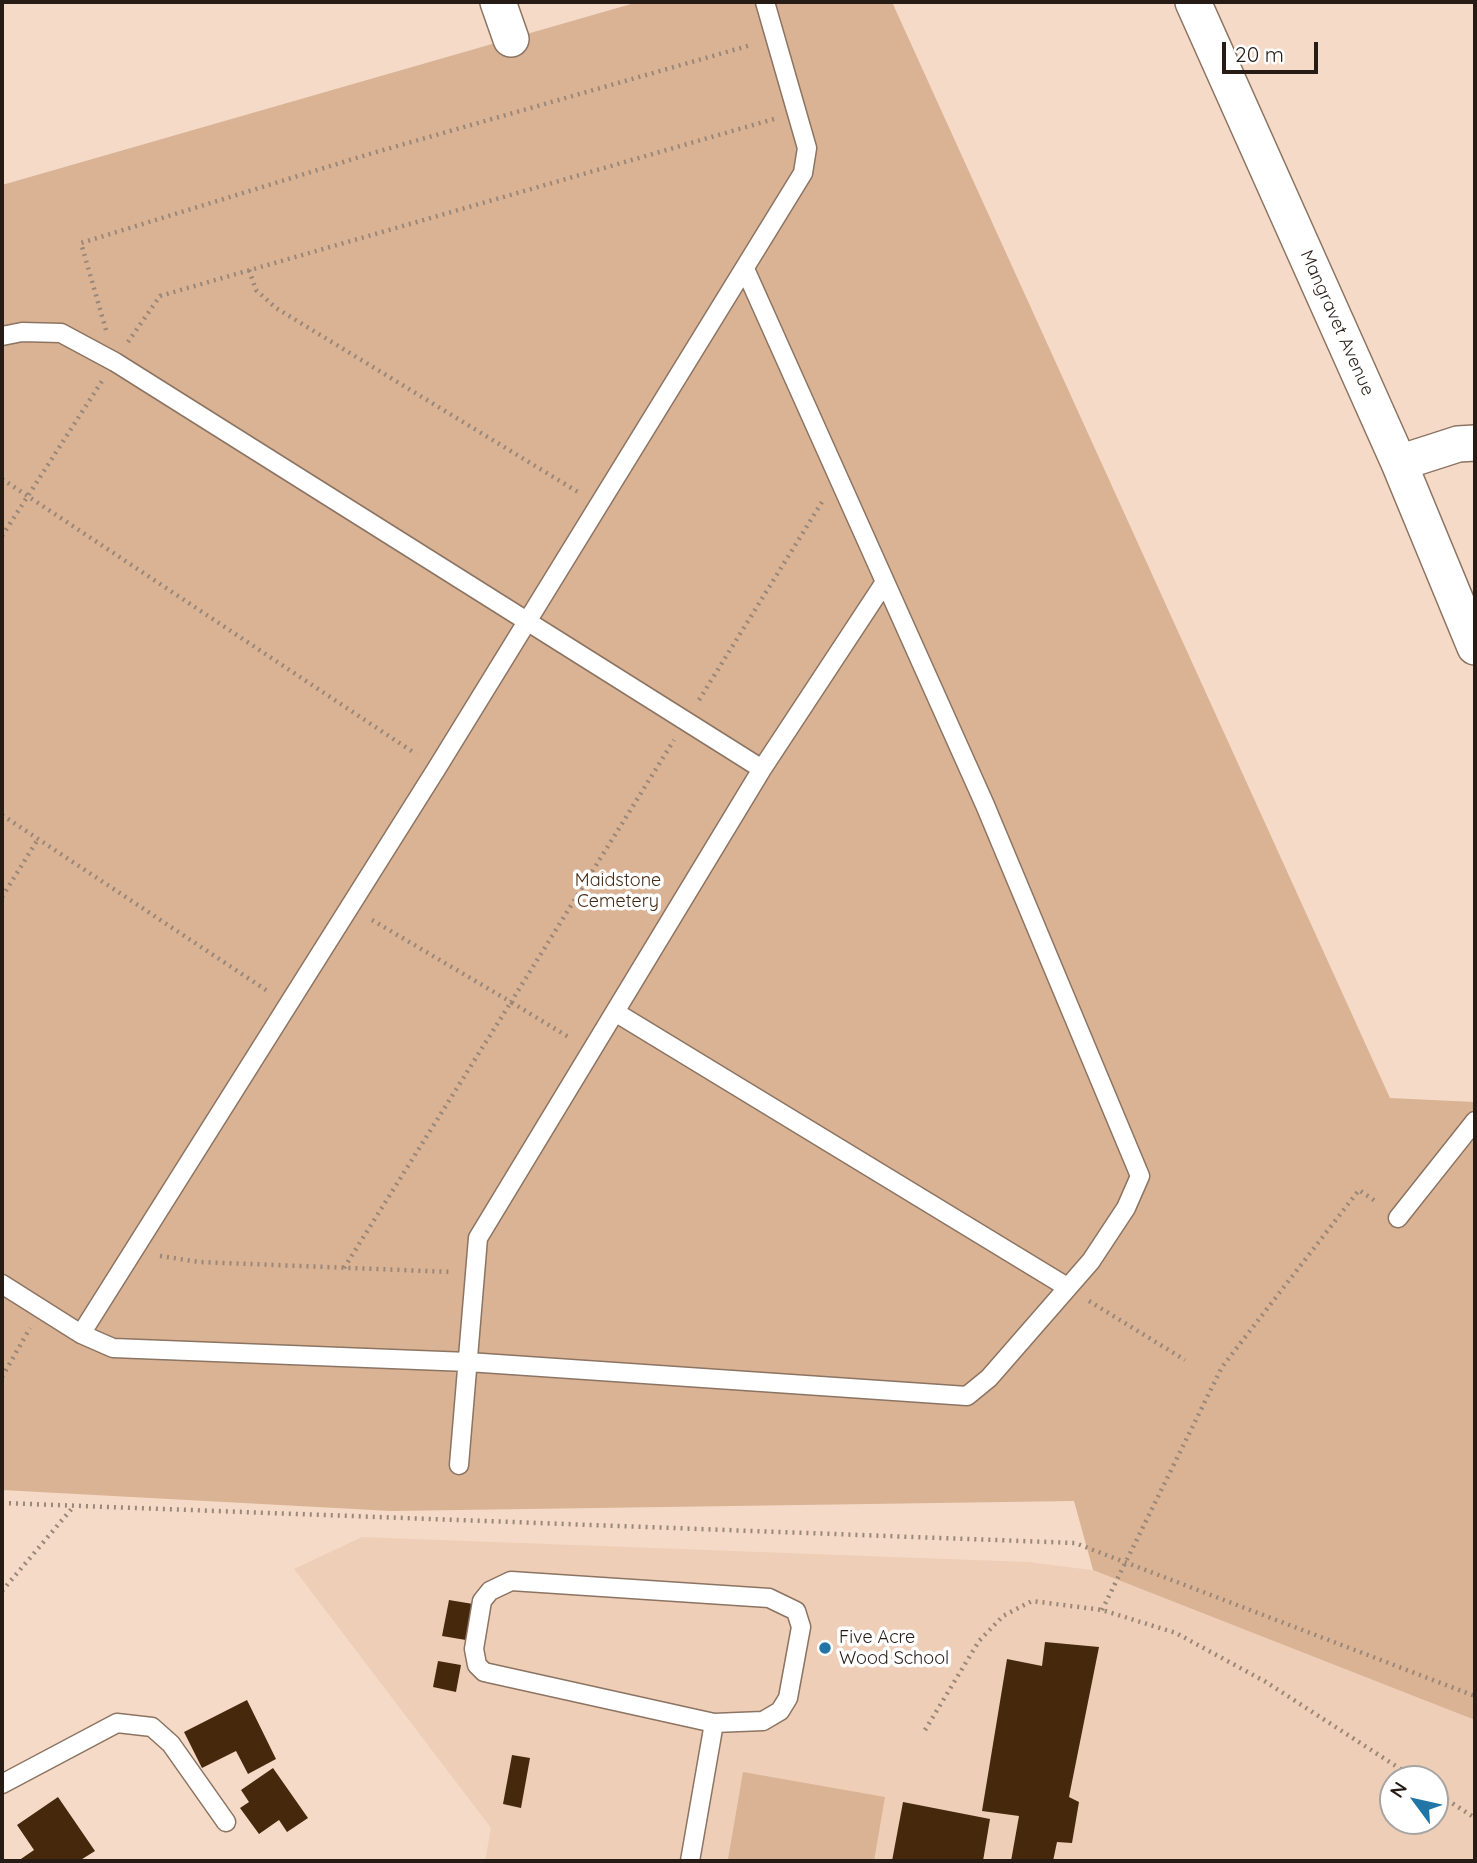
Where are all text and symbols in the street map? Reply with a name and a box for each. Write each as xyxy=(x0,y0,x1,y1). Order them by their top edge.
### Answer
scale bar xyxy=(1225,28,1321,72)
text: 20 m xyxy=(1235,41,1284,67)
street label: Mangravet Avenue xyxy=(1295,247,1379,399)
park label: Maidstone Cemetery xyxy=(575,870,661,912)
place label: Five Acre Wood School xyxy=(839,1627,949,1670)
marker: Five Acre Wood School xyxy=(817,1640,833,1656)
north arrow xyxy=(1379,1765,1449,1835)
text: N xyxy=(1384,1777,1412,1802)

